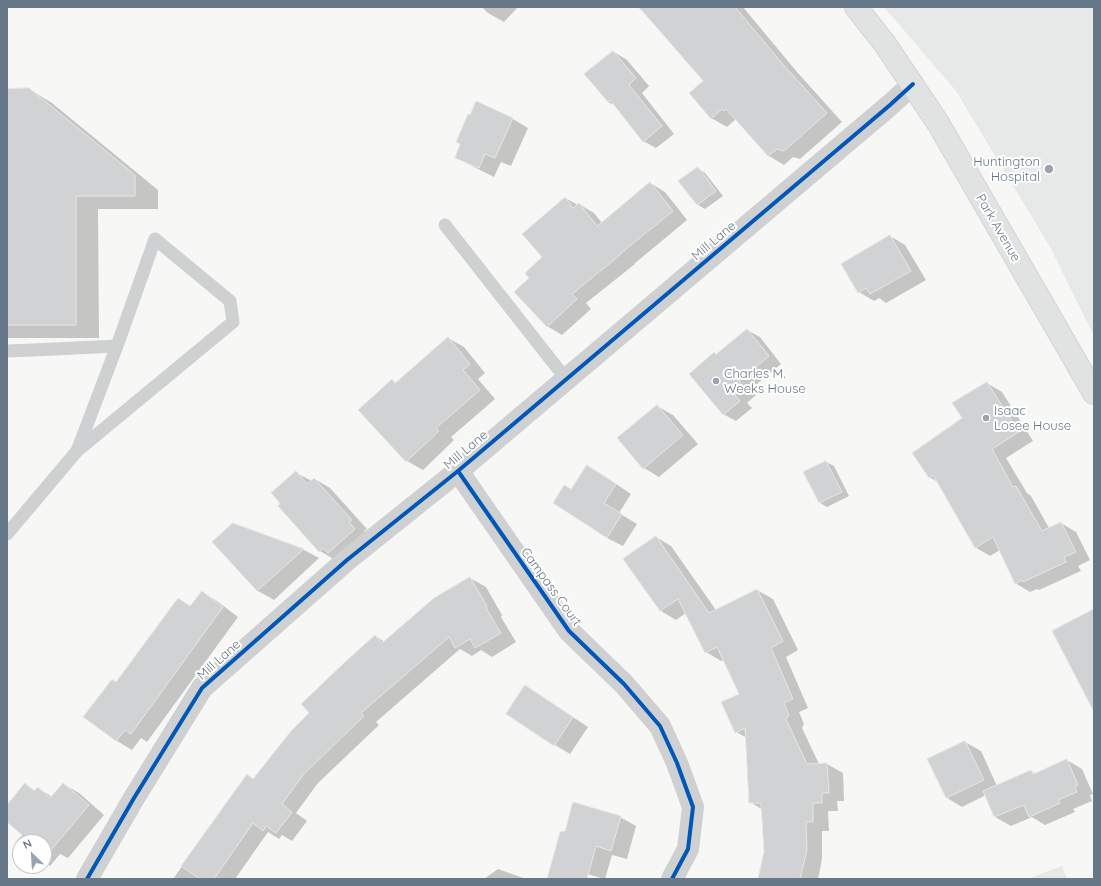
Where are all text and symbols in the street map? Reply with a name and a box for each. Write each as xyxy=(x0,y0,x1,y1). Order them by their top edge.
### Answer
place label: Huntington Hospital xyxy=(973,154,1040,185)
marker: Huntington Hospital xyxy=(1043,163,1055,175)
street label: Park Avenue xyxy=(972,191,1024,265)
street label: Mill Lane xyxy=(689,218,739,264)
place label: Charles M. Weeks House xyxy=(724,366,806,397)
marker: Charles M. Weeks House xyxy=(711,376,721,386)
place label: Isaac Losee House xyxy=(994,403,1071,434)
marker: Isaac Losee House xyxy=(981,413,991,423)
street label: Mill Lane xyxy=(441,427,491,473)
street label: Campass Court xyxy=(517,545,585,629)
street label: Mill Lane xyxy=(194,637,244,683)
north arrow xyxy=(12,834,52,874)
text: N xyxy=(21,836,34,852)

